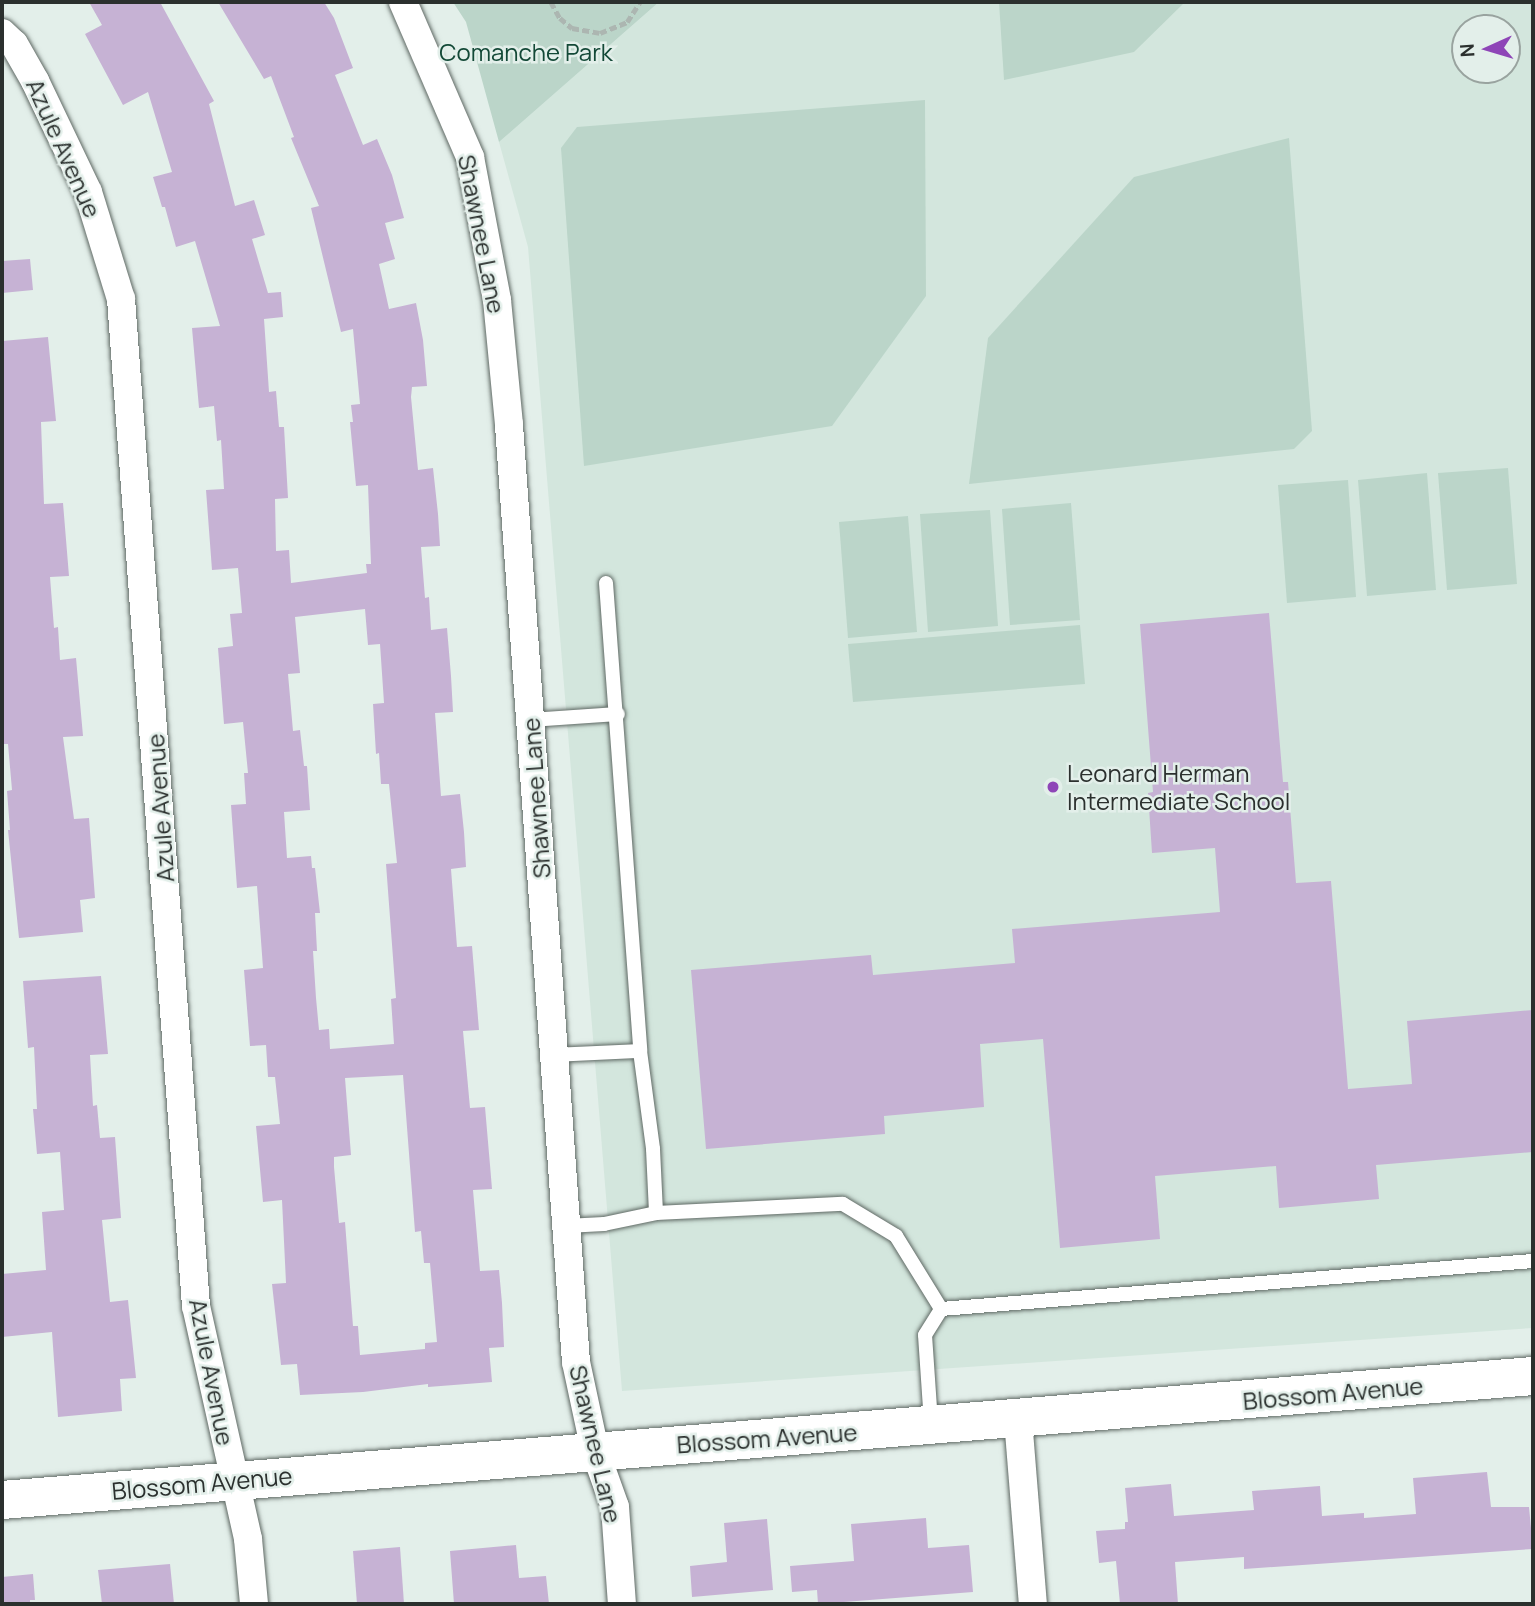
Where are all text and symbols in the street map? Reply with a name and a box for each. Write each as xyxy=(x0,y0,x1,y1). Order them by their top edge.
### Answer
north arrow xyxy=(1451,14,1521,84)
park label: Comanche Park xyxy=(439,38,613,66)
text: N xyxy=(1454,43,1480,58)
street label: Azule Avenue xyxy=(21,74,107,222)
street label: Shawnee Lane xyxy=(452,152,512,316)
street label: Shawnee Lane xyxy=(516,717,556,879)
street label: Azule Avenue xyxy=(140,733,180,883)
place label: Leonard Herman Intermediate School xyxy=(1067,759,1290,815)
marker: Leonard Herman Intermediate School xyxy=(1045,779,1061,795)
street label: Azule Avenue xyxy=(184,1296,240,1448)
street label: Shawnee Lane xyxy=(564,1362,628,1526)
street label: Blossom Avenue xyxy=(1242,1371,1424,1415)
street label: Blossom Avenue xyxy=(676,1417,858,1459)
street label: Blossom Avenue xyxy=(111,1461,293,1505)

